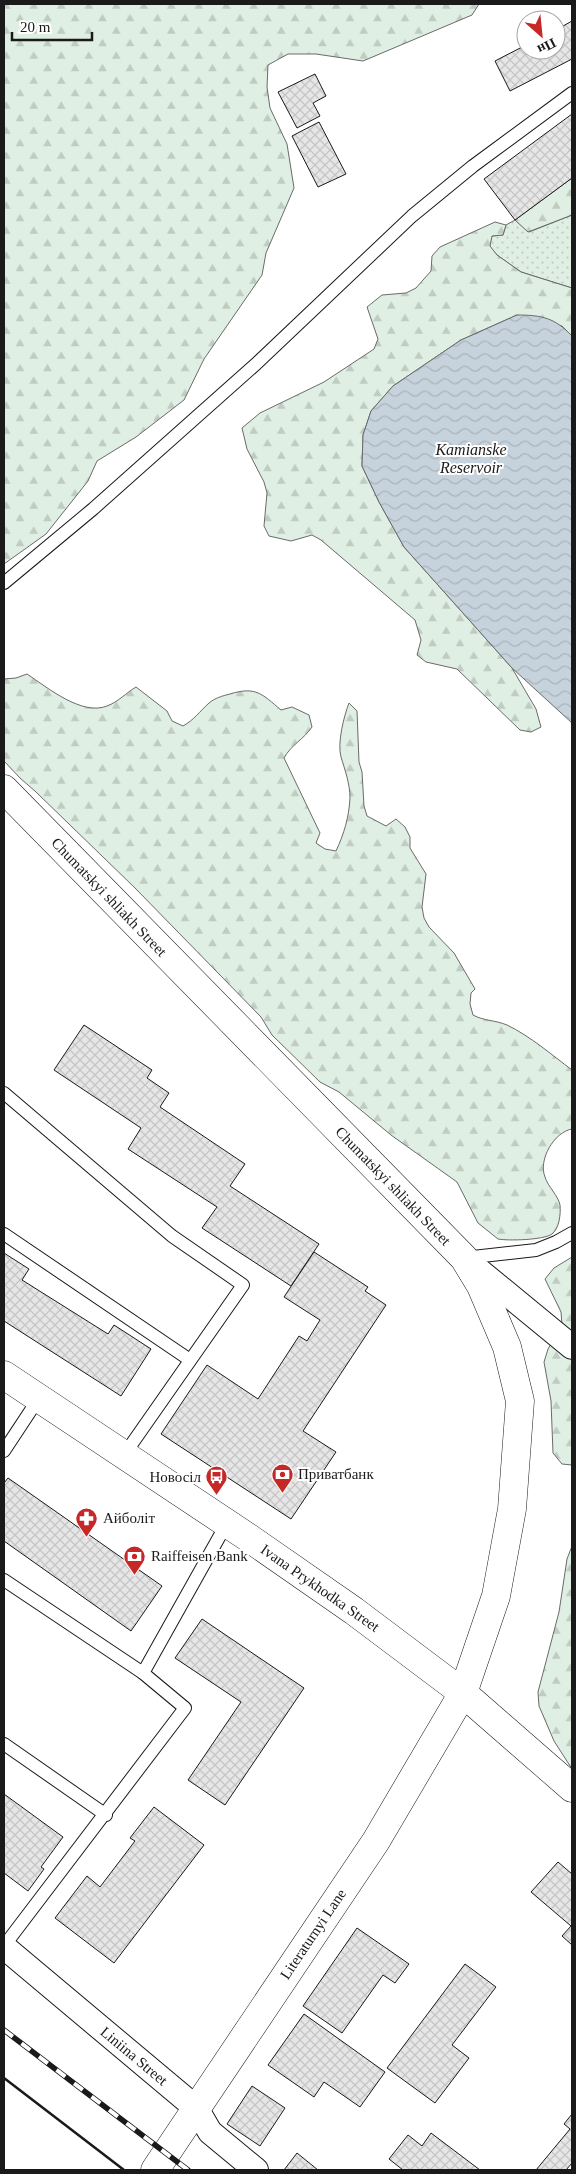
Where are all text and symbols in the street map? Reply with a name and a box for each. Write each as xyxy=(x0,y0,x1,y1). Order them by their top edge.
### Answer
scale bar xyxy=(12,10,92,42)
north arrow xyxy=(516,10,566,60)
text: 20 m xyxy=(20,19,51,35)
text: Пн xyxy=(535,35,559,57)
water label: Kamianske Reservoir xyxy=(434,441,507,476)
street label: Chumatskyi shliakh Street xyxy=(48,834,170,960)
street label: Chumatskyi shliakh Street xyxy=(332,1123,454,1249)
bank icon: Приватбанк xyxy=(270,1462,294,1493)
bus stop icon: Новосіл xyxy=(205,1465,229,1496)
place label: Приватбанк xyxy=(298,1466,374,1482)
place label: Новосіл xyxy=(150,1469,202,1485)
pharmacy icon: Айболіт xyxy=(75,1506,99,1537)
place label: Айболіт xyxy=(103,1510,155,1526)
street label: Ivana Prykhodka Street xyxy=(258,1541,383,1635)
bank icon: Raiffeisen Bank xyxy=(123,1544,147,1575)
place label: Raiffeisen Bank xyxy=(151,1548,248,1564)
street label: Literaturnyi Lane xyxy=(277,1886,349,1982)
street label: Liniina Street xyxy=(97,2023,171,2089)

